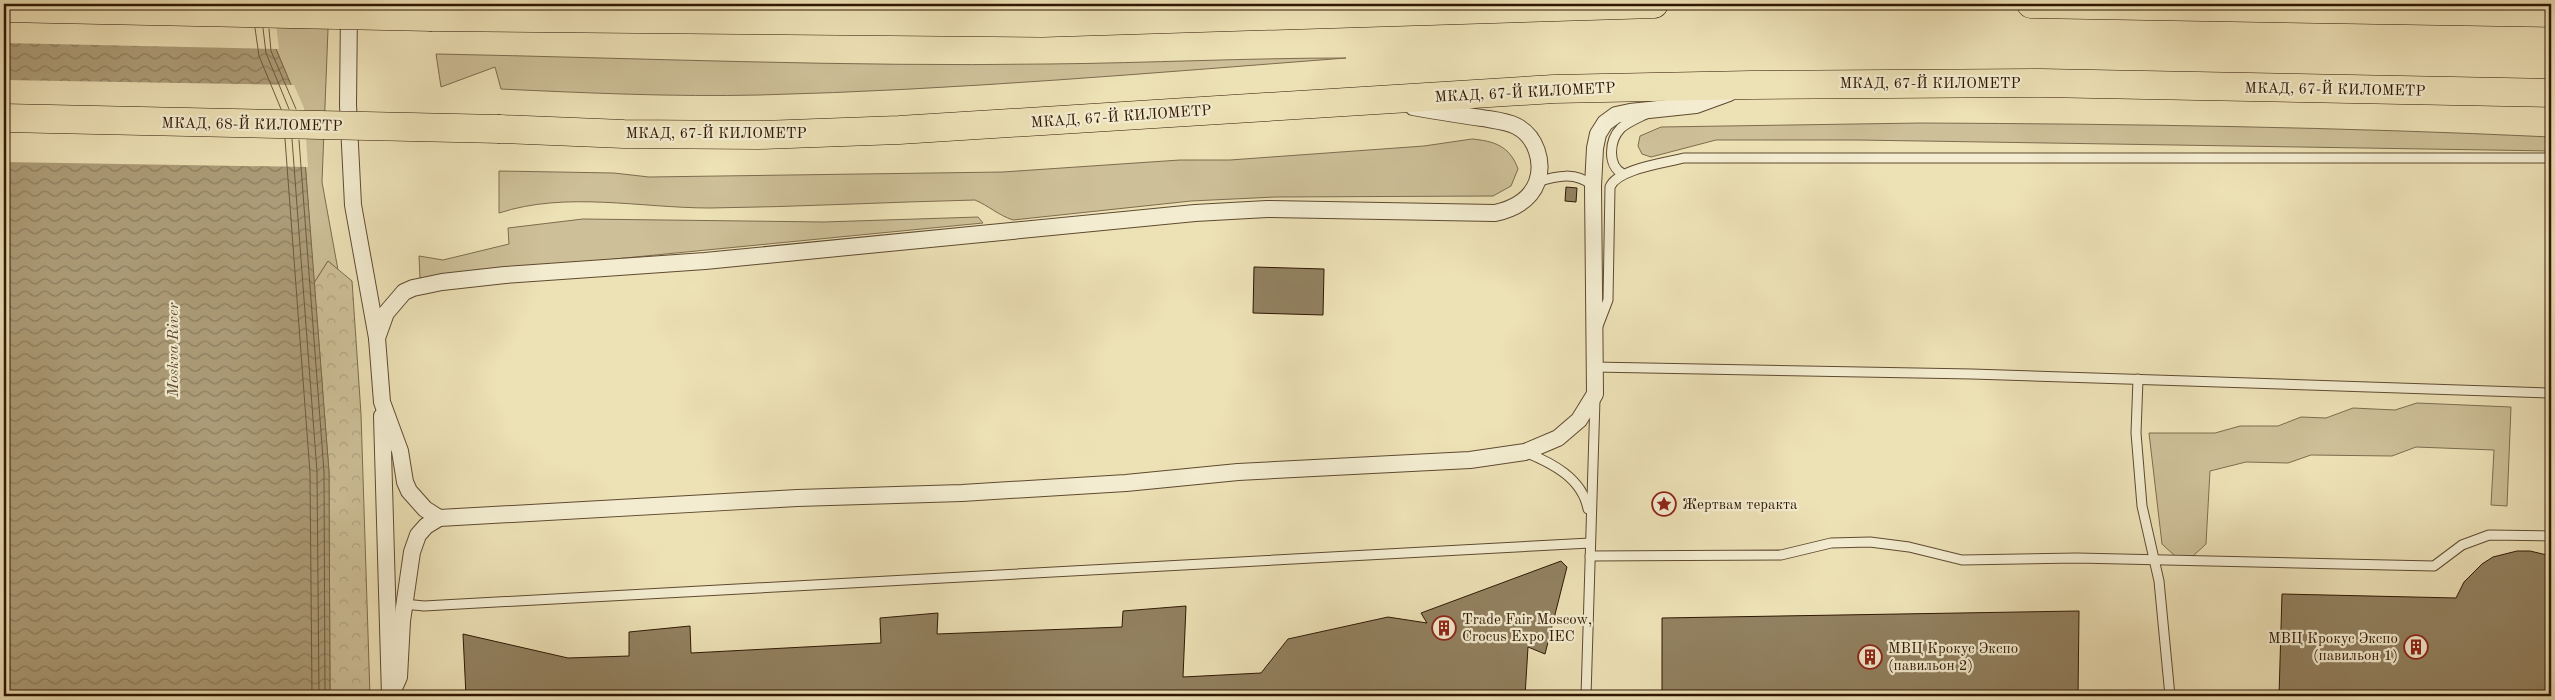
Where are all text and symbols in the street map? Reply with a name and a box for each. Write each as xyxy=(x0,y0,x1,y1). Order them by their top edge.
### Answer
street label: МКАД, 67-Й КИЛОМЕТР xyxy=(1839,73,2021,92)
street label: МКАД, 67-Й КИЛОМЕТР xyxy=(1434,77,1616,106)
street label: МКАД, 67-Й КИЛОМЕТР xyxy=(2244,77,2426,100)
street label: МКАД, 67-Й КИЛОМЕТР xyxy=(1030,100,1212,131)
street label: МКАД, 68-Й КИЛОМЕТР xyxy=(161,112,343,135)
street label: МКАД, 67-Й КИЛОМЕТР xyxy=(625,123,807,142)
water label: Moskva River xyxy=(166,302,182,398)
place icon: Жертвам теракта xyxy=(1651,491,1677,517)
place label: Жертвам теракта xyxy=(1682,498,1798,513)
place label: Trade Fair Moscow, Crocus Expo IEC xyxy=(1462,613,1592,645)
building icon: Trade Fair Moscow, Crocus Expo IEC xyxy=(1431,615,1457,641)
place label: МВЦ Крокус Экспо (павильон 1) xyxy=(2268,632,2398,664)
building icon: МВЦ Крокус Экспо (павильон 1) xyxy=(2403,634,2429,660)
place label: МВЦ Крокус Экспо (павильон 2) xyxy=(1888,642,2018,674)
building icon: МВЦ Крокус Экспо (павильон 2) xyxy=(1857,644,1883,670)

